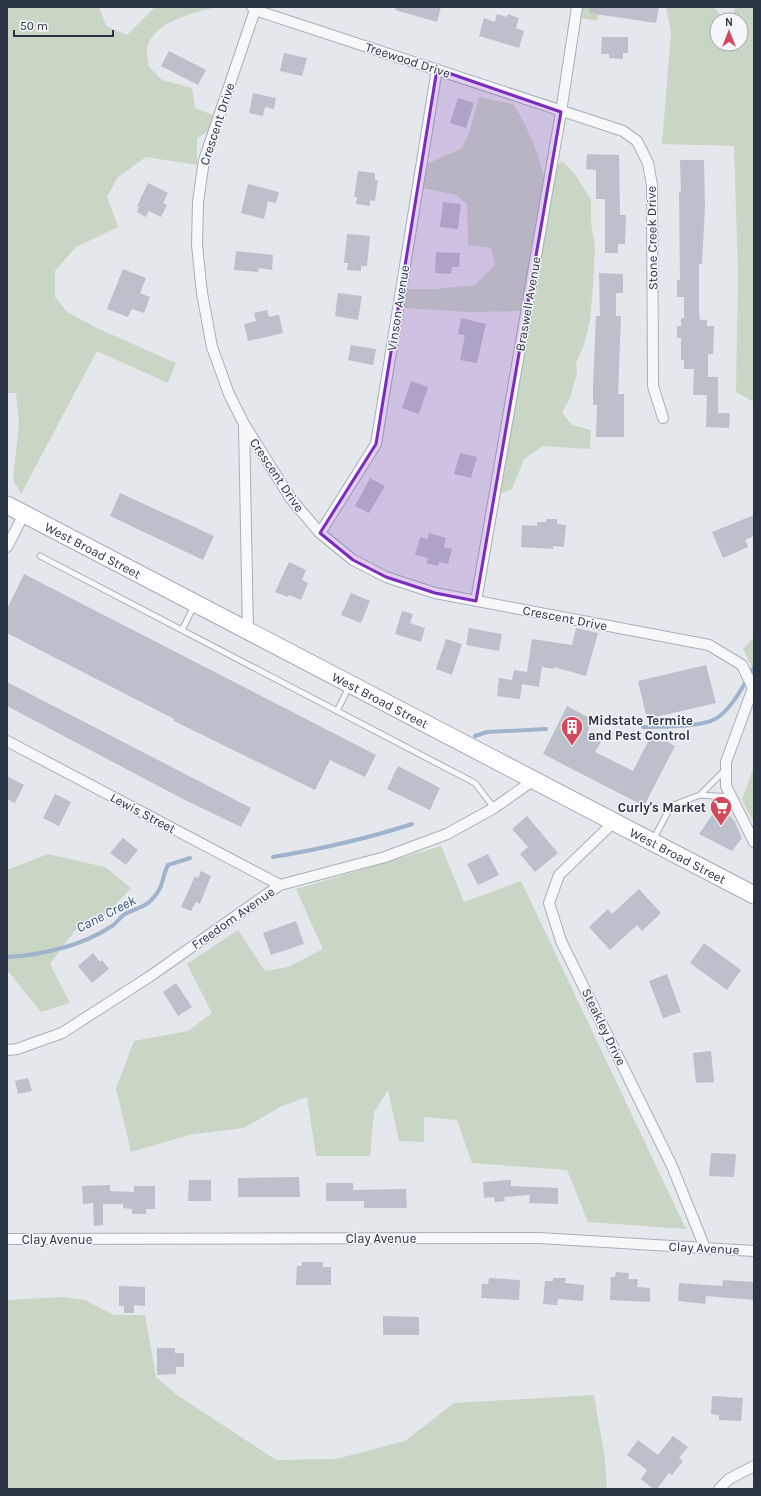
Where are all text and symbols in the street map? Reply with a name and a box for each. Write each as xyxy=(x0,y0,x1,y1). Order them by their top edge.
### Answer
scale bar xyxy=(14,12,113,38)
north arrow xyxy=(709,12,749,52)
text: N xyxy=(725,16,733,29)
text: 50 m xyxy=(20,19,48,33)
street label: Treewood Drive xyxy=(364,39,453,81)
street label: Crescent Drive xyxy=(197,81,237,167)
street label: Stone Creek Drive xyxy=(644,185,660,290)
street label: Braswell Avenue xyxy=(512,255,544,353)
street label: Vinson Avenue xyxy=(384,264,412,352)
street label: Crescent Drive xyxy=(247,435,307,515)
street label: West Broad Street xyxy=(42,519,144,581)
street label: Crescent Drive xyxy=(521,602,609,634)
street label: West Broad Street xyxy=(330,669,431,731)
place label: Midstate Termite and Pest Control xyxy=(588,713,693,743)
building icon: Midstate Termite and Pest Control xyxy=(559,714,585,747)
street label: Lewis Street xyxy=(108,790,178,836)
supermarket icon: Curly's Market xyxy=(708,794,734,827)
place label: Curly's Market xyxy=(618,800,706,815)
street label: West Broad Street xyxy=(627,824,729,887)
street label: Freedom Avenue xyxy=(189,884,278,952)
water label: Cane Creek xyxy=(73,891,139,936)
street label: Steakley Drive xyxy=(579,986,629,1068)
street label: Clay Avenue xyxy=(346,1231,417,1246)
street label: Clay Avenue xyxy=(22,1232,93,1247)
street label: Clay Avenue xyxy=(668,1239,740,1257)

